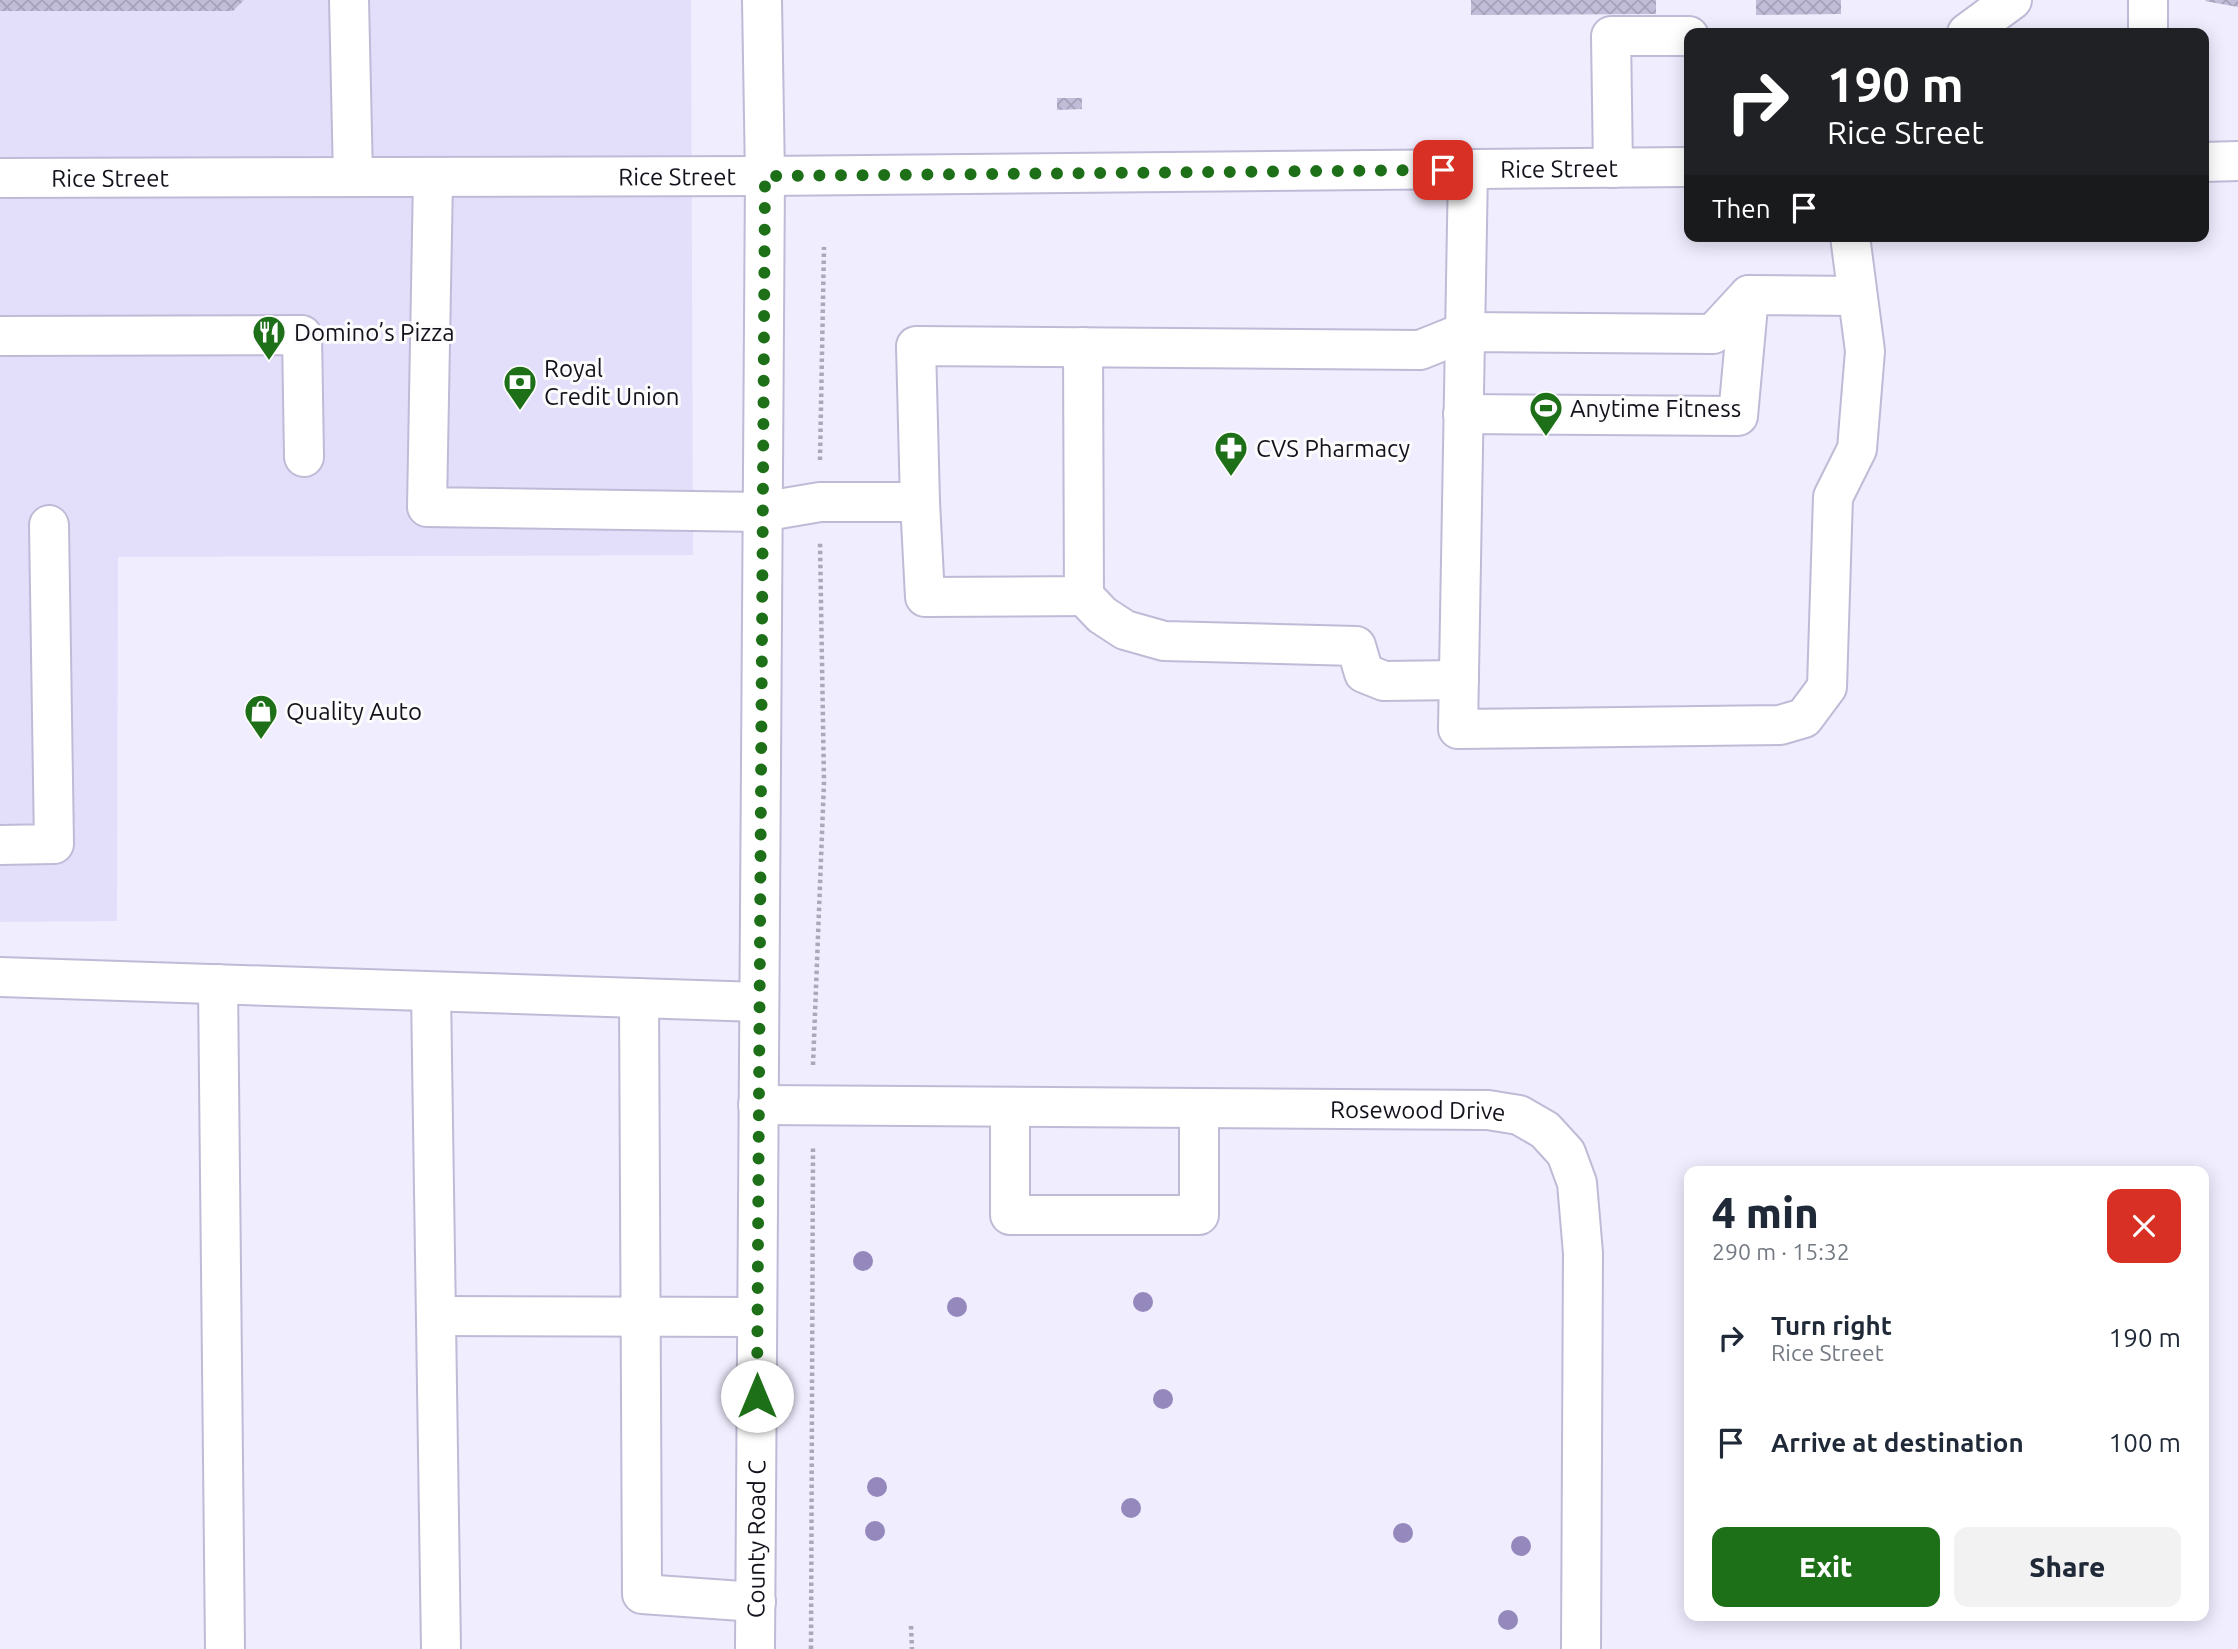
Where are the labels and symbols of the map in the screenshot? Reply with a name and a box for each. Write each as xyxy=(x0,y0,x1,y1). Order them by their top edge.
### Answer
pin xyxy=(1413,140,1473,200)
street label: Rice Street xyxy=(1500,154,1619,182)
street label: Rice Street xyxy=(618,163,736,190)
street label: Rice Street xyxy=(51,164,169,191)
restaurant icon: Domino’s Pizza xyxy=(250,313,288,362)
place label: Domino’s Pizza xyxy=(294,319,455,346)
place label: Royal Credit Union xyxy=(544,355,680,410)
bank icon: Royal Credit Union xyxy=(501,363,539,412)
sports icon: Anytime Fitness xyxy=(1527,389,1565,438)
place label: Anytime Fitness xyxy=(1570,395,1741,422)
pharmacy icon: CVS Pharmacy xyxy=(1212,429,1250,478)
place label: CVS Pharmacy xyxy=(1256,435,1410,462)
shop icon: Quality Auto xyxy=(242,692,280,741)
place label: Quality Auto xyxy=(286,698,422,725)
street label: Rosewood Drive xyxy=(1330,1095,1508,1126)
position arrow xyxy=(720,1359,794,1433)
street label: County Road C xyxy=(742,1459,770,1618)

